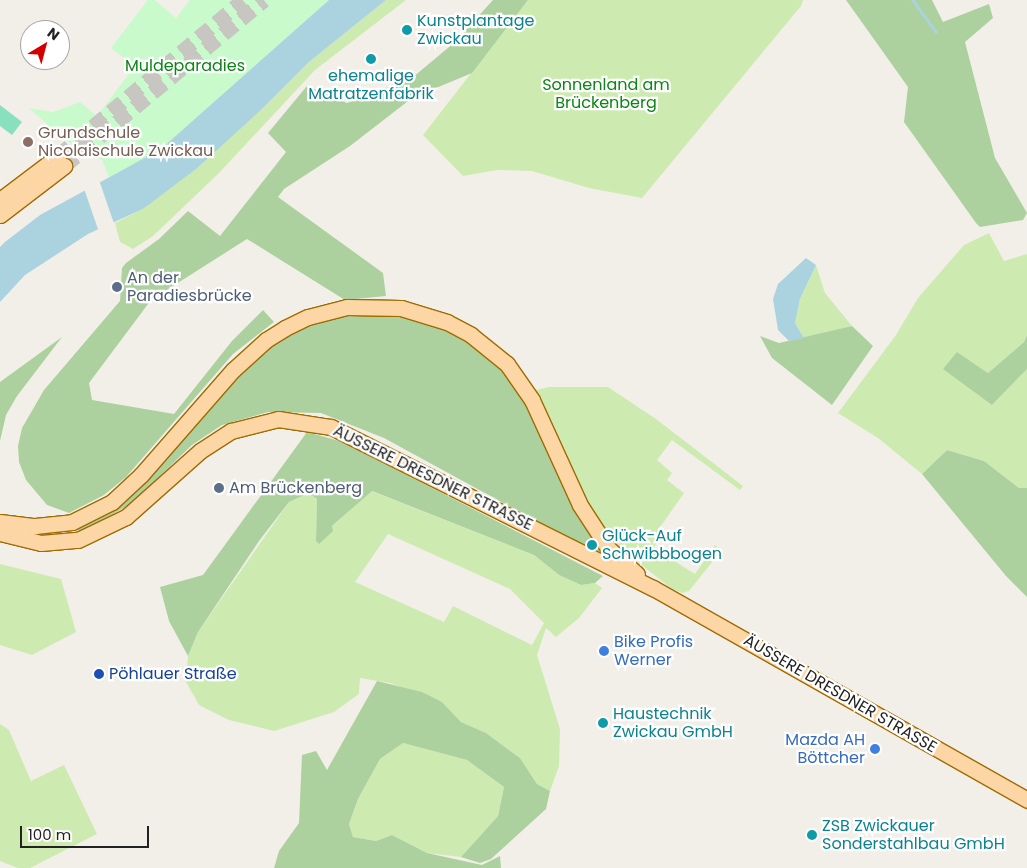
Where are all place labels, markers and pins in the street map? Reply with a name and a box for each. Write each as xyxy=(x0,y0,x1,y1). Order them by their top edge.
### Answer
place label: Kunstplantage Zwickau xyxy=(417,11,534,49)
marker: Kunstplantage Zwickau xyxy=(401,24,413,36)
marker: ehemalige Matratzenfabrik xyxy=(365,53,377,65)
place label: ehemalige Matratzenfabrik xyxy=(308,66,434,104)
place label: Grundschule Nicolaischule Zwickau xyxy=(38,123,213,161)
marker: Grundschule Nicolaischule Zwickau xyxy=(22,136,34,148)
place label: An der Paradiesbrücke xyxy=(127,268,252,306)
marker: An der Paradiesbrücke xyxy=(111,281,123,293)
place label: Am Brückenberg xyxy=(229,478,362,498)
marker: Am Brückenberg xyxy=(213,482,225,494)
place label: Glück-Auf Schwibbbogen xyxy=(602,526,722,564)
marker: Glück-Auf Schwibbbogen xyxy=(586,539,598,551)
place label: Bike Profis Werner xyxy=(614,632,693,670)
marker: Bike Profis Werner xyxy=(598,645,610,657)
place label: Pöhlauer Straße xyxy=(109,664,237,684)
marker: Pöhlauer Straße xyxy=(93,668,105,680)
place label: Haustechnik Zwickau GmbH xyxy=(613,704,733,742)
marker: Haustechnik Zwickau GmbH xyxy=(597,717,609,729)
place label: Mazda AH Böttcher xyxy=(785,730,865,768)
marker: Mazda AH Böttcher xyxy=(869,743,881,755)
place label: ZSB Zwickauer Sonderstahlbau GmbH xyxy=(822,816,1005,854)
marker: ZSB Zwickauer Sonderstahlbau GmbH xyxy=(806,829,818,841)

